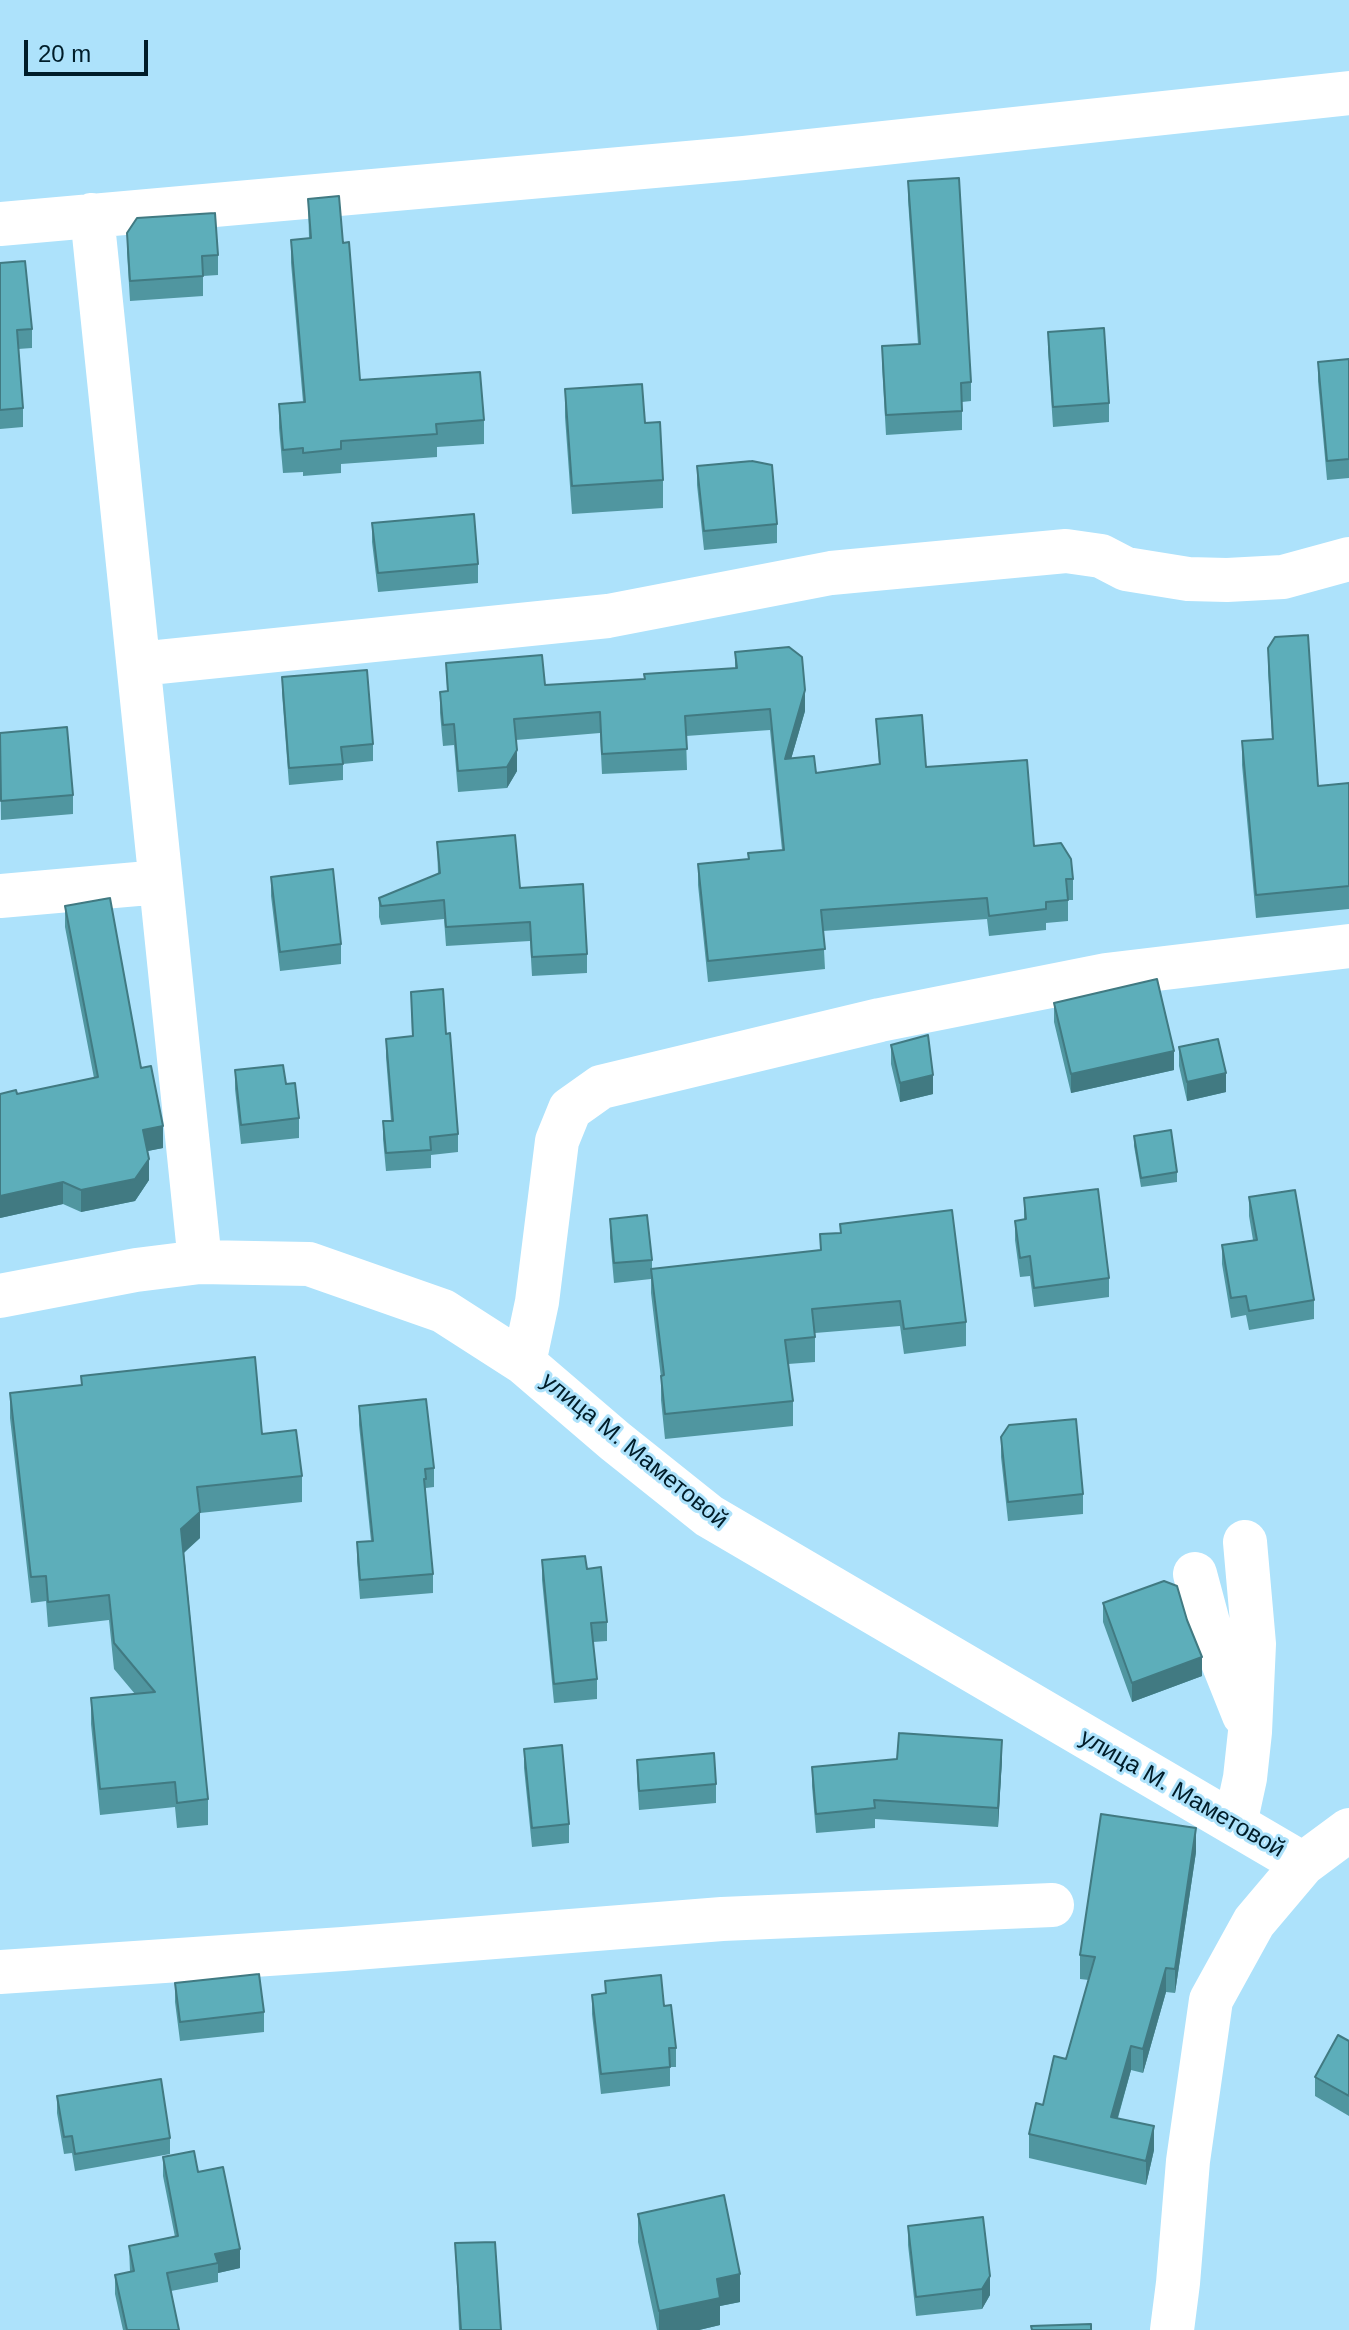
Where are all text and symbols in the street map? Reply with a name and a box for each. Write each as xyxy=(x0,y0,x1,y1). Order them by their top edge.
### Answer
scale bar xyxy=(28,24,152,74)
text: 20 m xyxy=(38,40,91,67)
street label: улица М. Маметовой xyxy=(535,1367,733,1535)
street label: улица М. Маметовой xyxy=(1074,1724,1290,1864)

